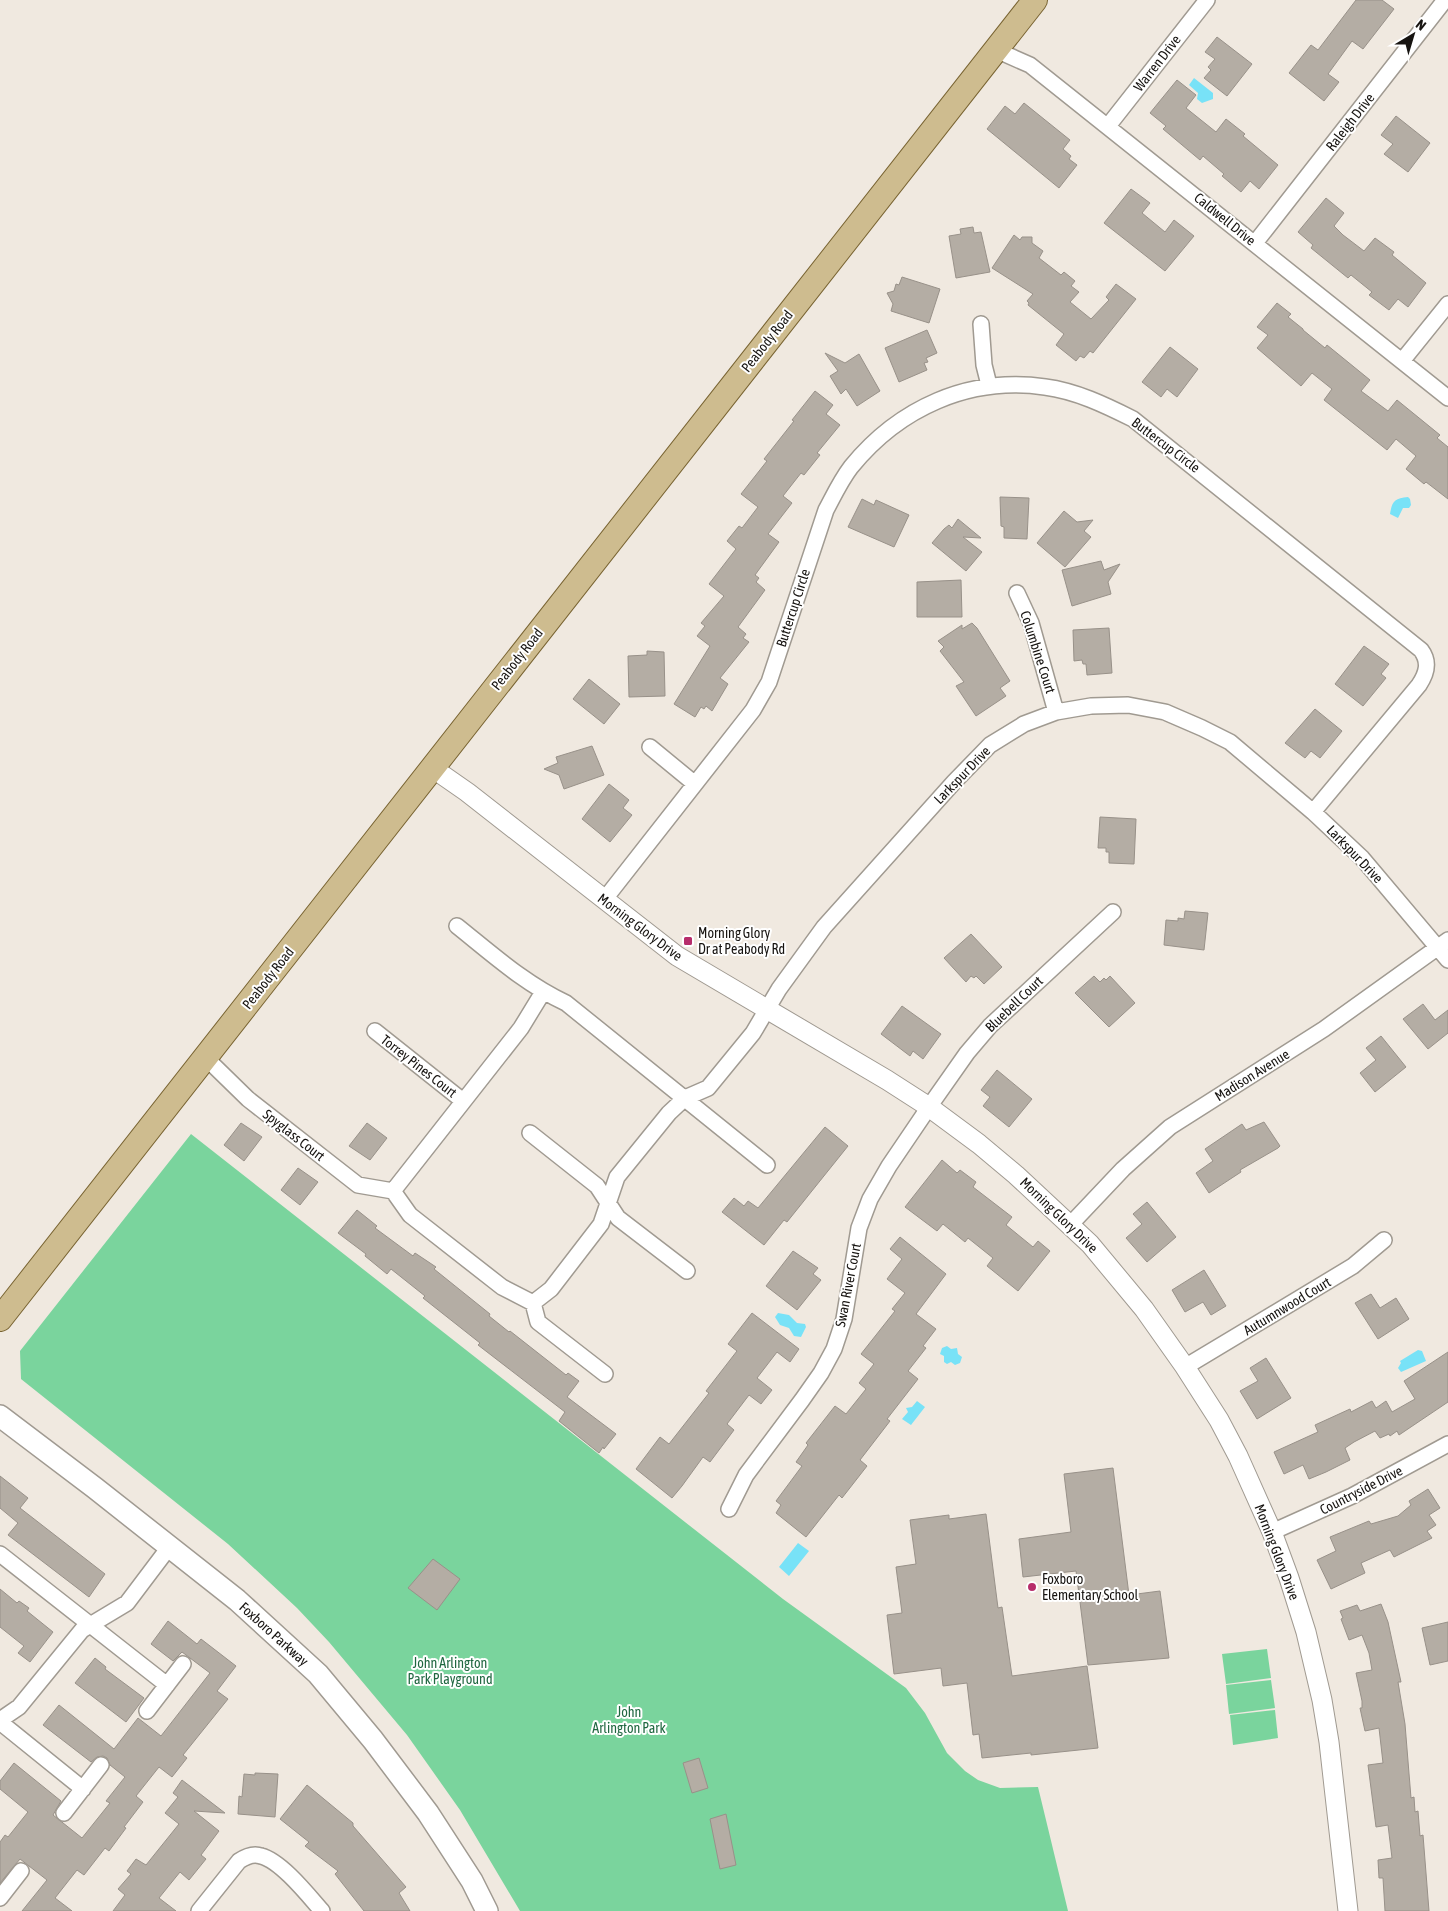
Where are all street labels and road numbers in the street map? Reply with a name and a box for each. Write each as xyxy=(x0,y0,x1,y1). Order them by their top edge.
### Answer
street label: Warren Drive xyxy=(1130,32,1184,94)
street label: Raleigh Drive xyxy=(1323,90,1377,154)
street label: Caldwell Drive xyxy=(1191,189,1259,249)
street label: Peabody Road xyxy=(738,307,796,375)
street label: Buttercup Circle xyxy=(1129,414,1203,476)
street label: Buttercup Circle xyxy=(773,567,813,649)
street label: Columbine Court xyxy=(1017,609,1059,695)
street label: Peabody Road xyxy=(488,625,546,693)
street label: Larkspur Drive xyxy=(931,743,993,807)
street label: Larkspur Drive xyxy=(1324,822,1386,886)
street label: Morning Glory Drive xyxy=(595,890,685,964)
street label: Peabody Road xyxy=(239,944,297,1012)
street label: Bluebell Court xyxy=(982,973,1046,1035)
street label: Torrey Pines Court xyxy=(378,1032,460,1100)
street label: Madison Avenue xyxy=(1212,1046,1292,1104)
street label: Spyglass Court xyxy=(260,1106,328,1164)
street label: Morning Glory Drive xyxy=(1017,1174,1101,1256)
street label: Swan River Court xyxy=(832,1242,864,1328)
street label: Autumnwood Court xyxy=(1240,1274,1334,1338)
street label: Countryside Drive xyxy=(1317,1462,1405,1518)
street label: Morning Glory Drive xyxy=(1251,1502,1303,1602)
street label: Foxboro Parkway xyxy=(236,1599,312,1669)

